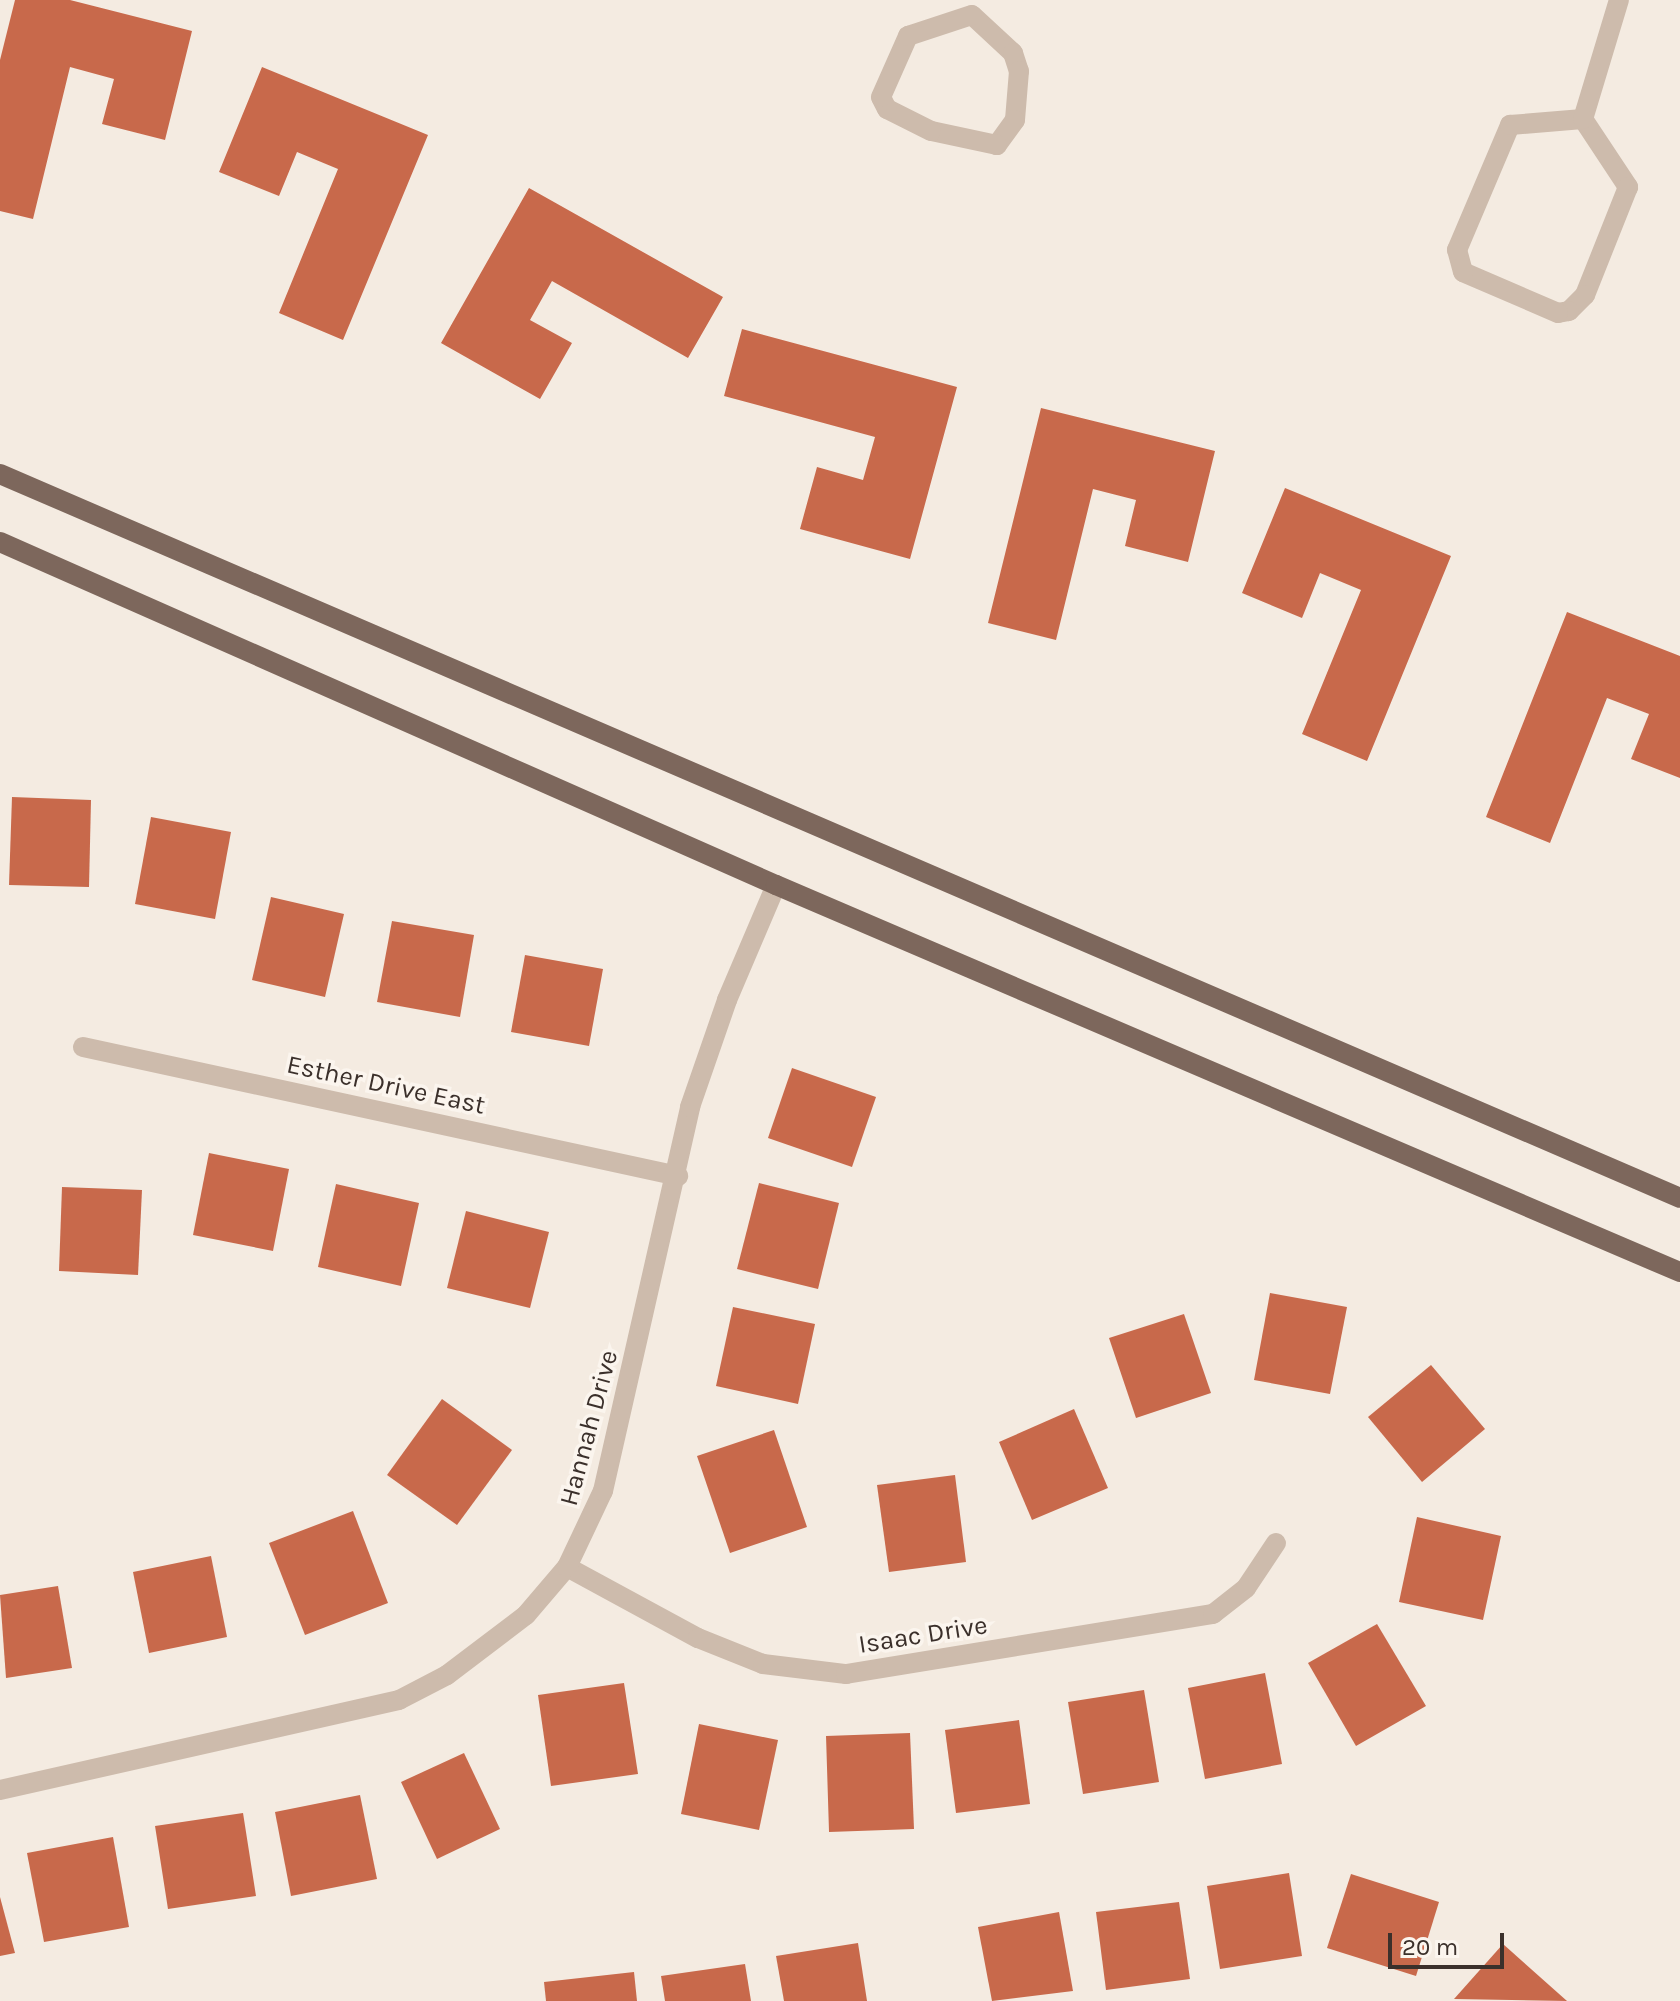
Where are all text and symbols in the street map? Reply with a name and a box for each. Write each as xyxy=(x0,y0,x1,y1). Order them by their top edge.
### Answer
street label: Esther Drive East xyxy=(284,1049,488,1121)
street label: Hannah Drive xyxy=(553,1347,625,1509)
street label: Isaac Drive xyxy=(856,1609,990,1661)
scale bar xyxy=(1392,1917,1508,1967)
text: 20 m xyxy=(1402,1933,1458,1961)

